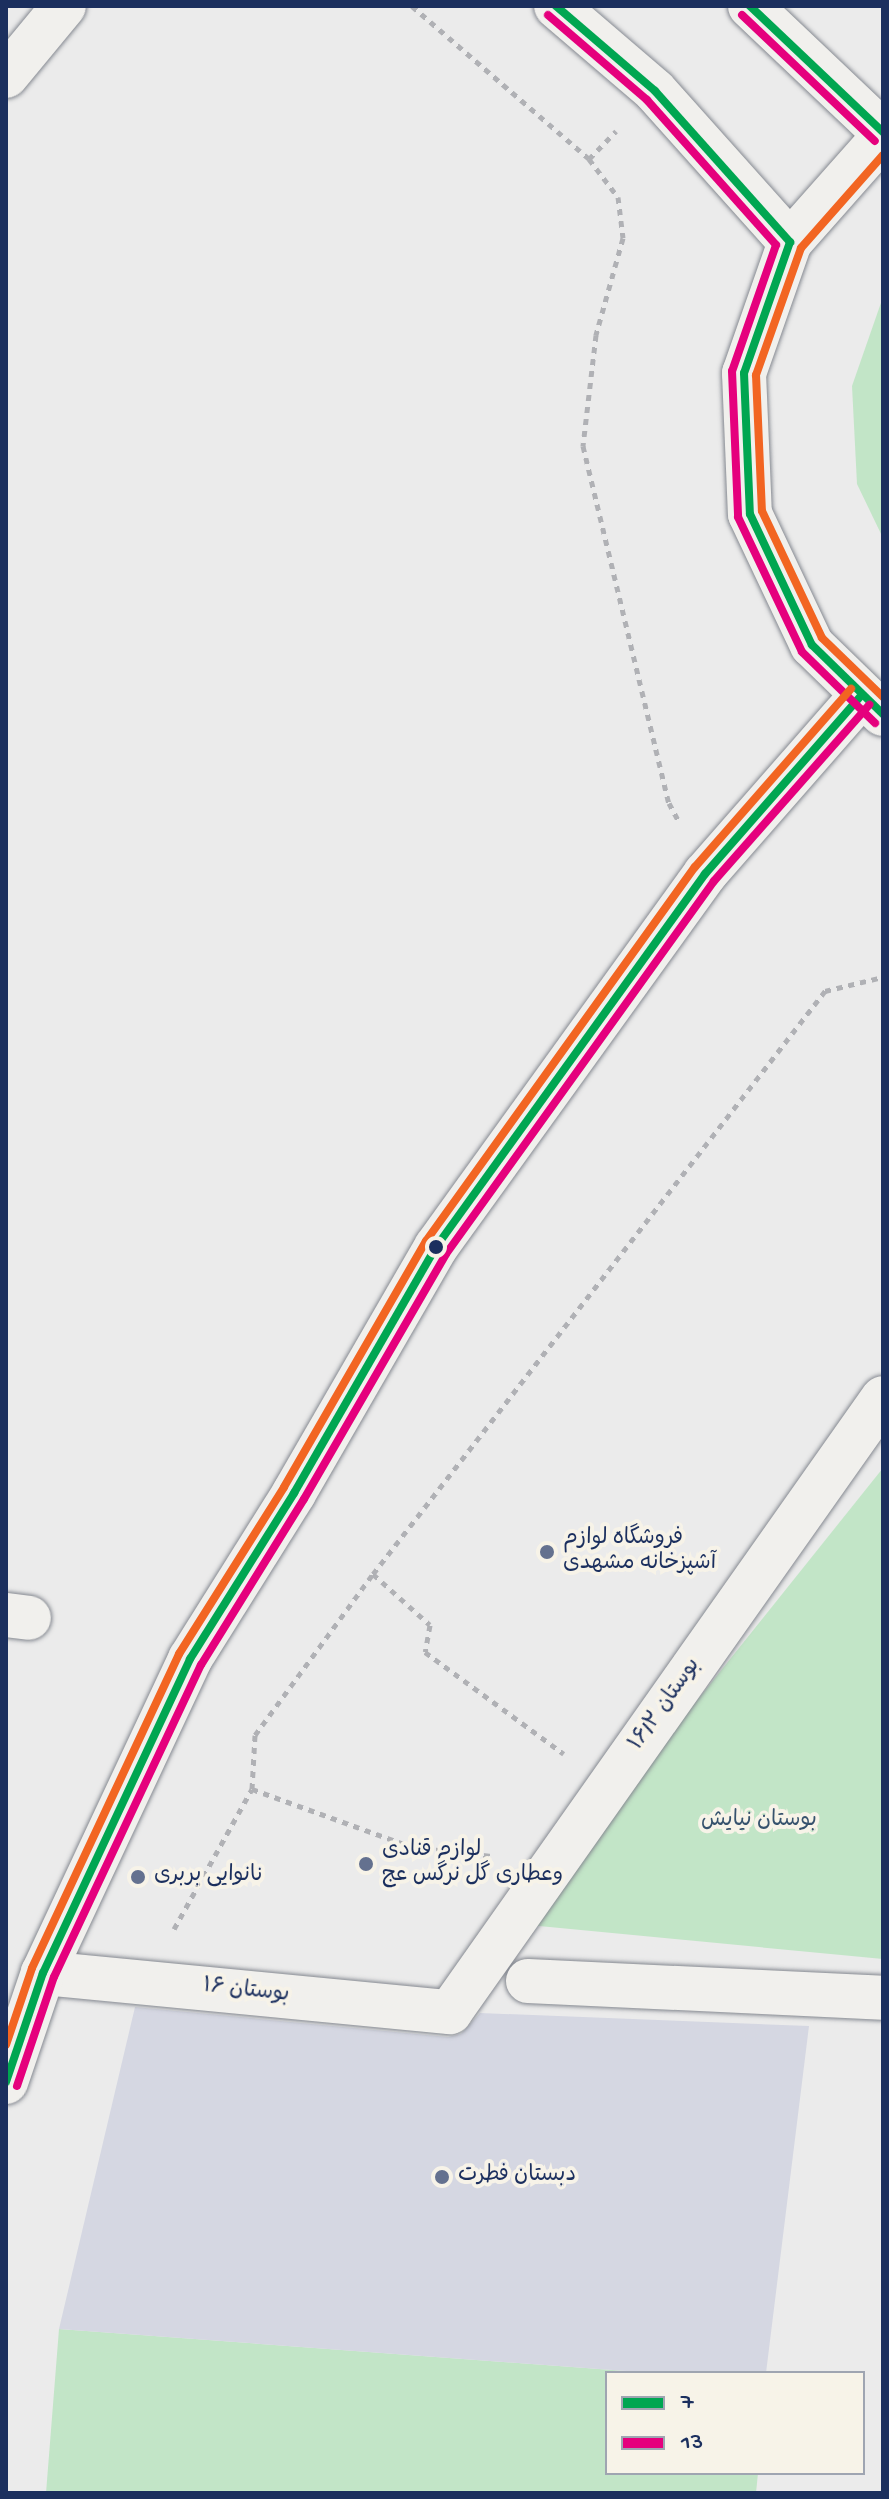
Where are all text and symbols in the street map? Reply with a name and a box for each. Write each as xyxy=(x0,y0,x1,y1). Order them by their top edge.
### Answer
unlabelled marker xyxy=(428,1239,444,1255)
place label: فروشگاه لوازم آشپزخانه مشهدی xyxy=(563,1526,716,1578)
marker: فروشگاه لوازم آشپزخانه مشهدی xyxy=(538,1543,556,1561)
street label: بوستان ۱۶/۲ xyxy=(625,1654,707,1756)
park label: بوستان نیایش xyxy=(701,1809,817,1835)
place label: لوازم قنادی وعطاری گل نرگس عج xyxy=(382,1838,563,1890)
marker: لوازم قنادی وعطاری گل نرگس عج xyxy=(357,1855,375,1873)
place label: نانوایی بربری xyxy=(154,1864,264,1890)
marker: نانوایی بربری xyxy=(129,1868,147,1886)
street label: بوستان ۱۶ xyxy=(202,1974,290,2010)
place label: دبستان فطرت xyxy=(458,2164,576,2190)
marker: دبستان فطرت xyxy=(433,2168,451,2186)
legend xyxy=(605,2371,865,2475)
text: 7 xyxy=(681,2389,693,2418)
text: 13 xyxy=(681,2429,703,2458)

